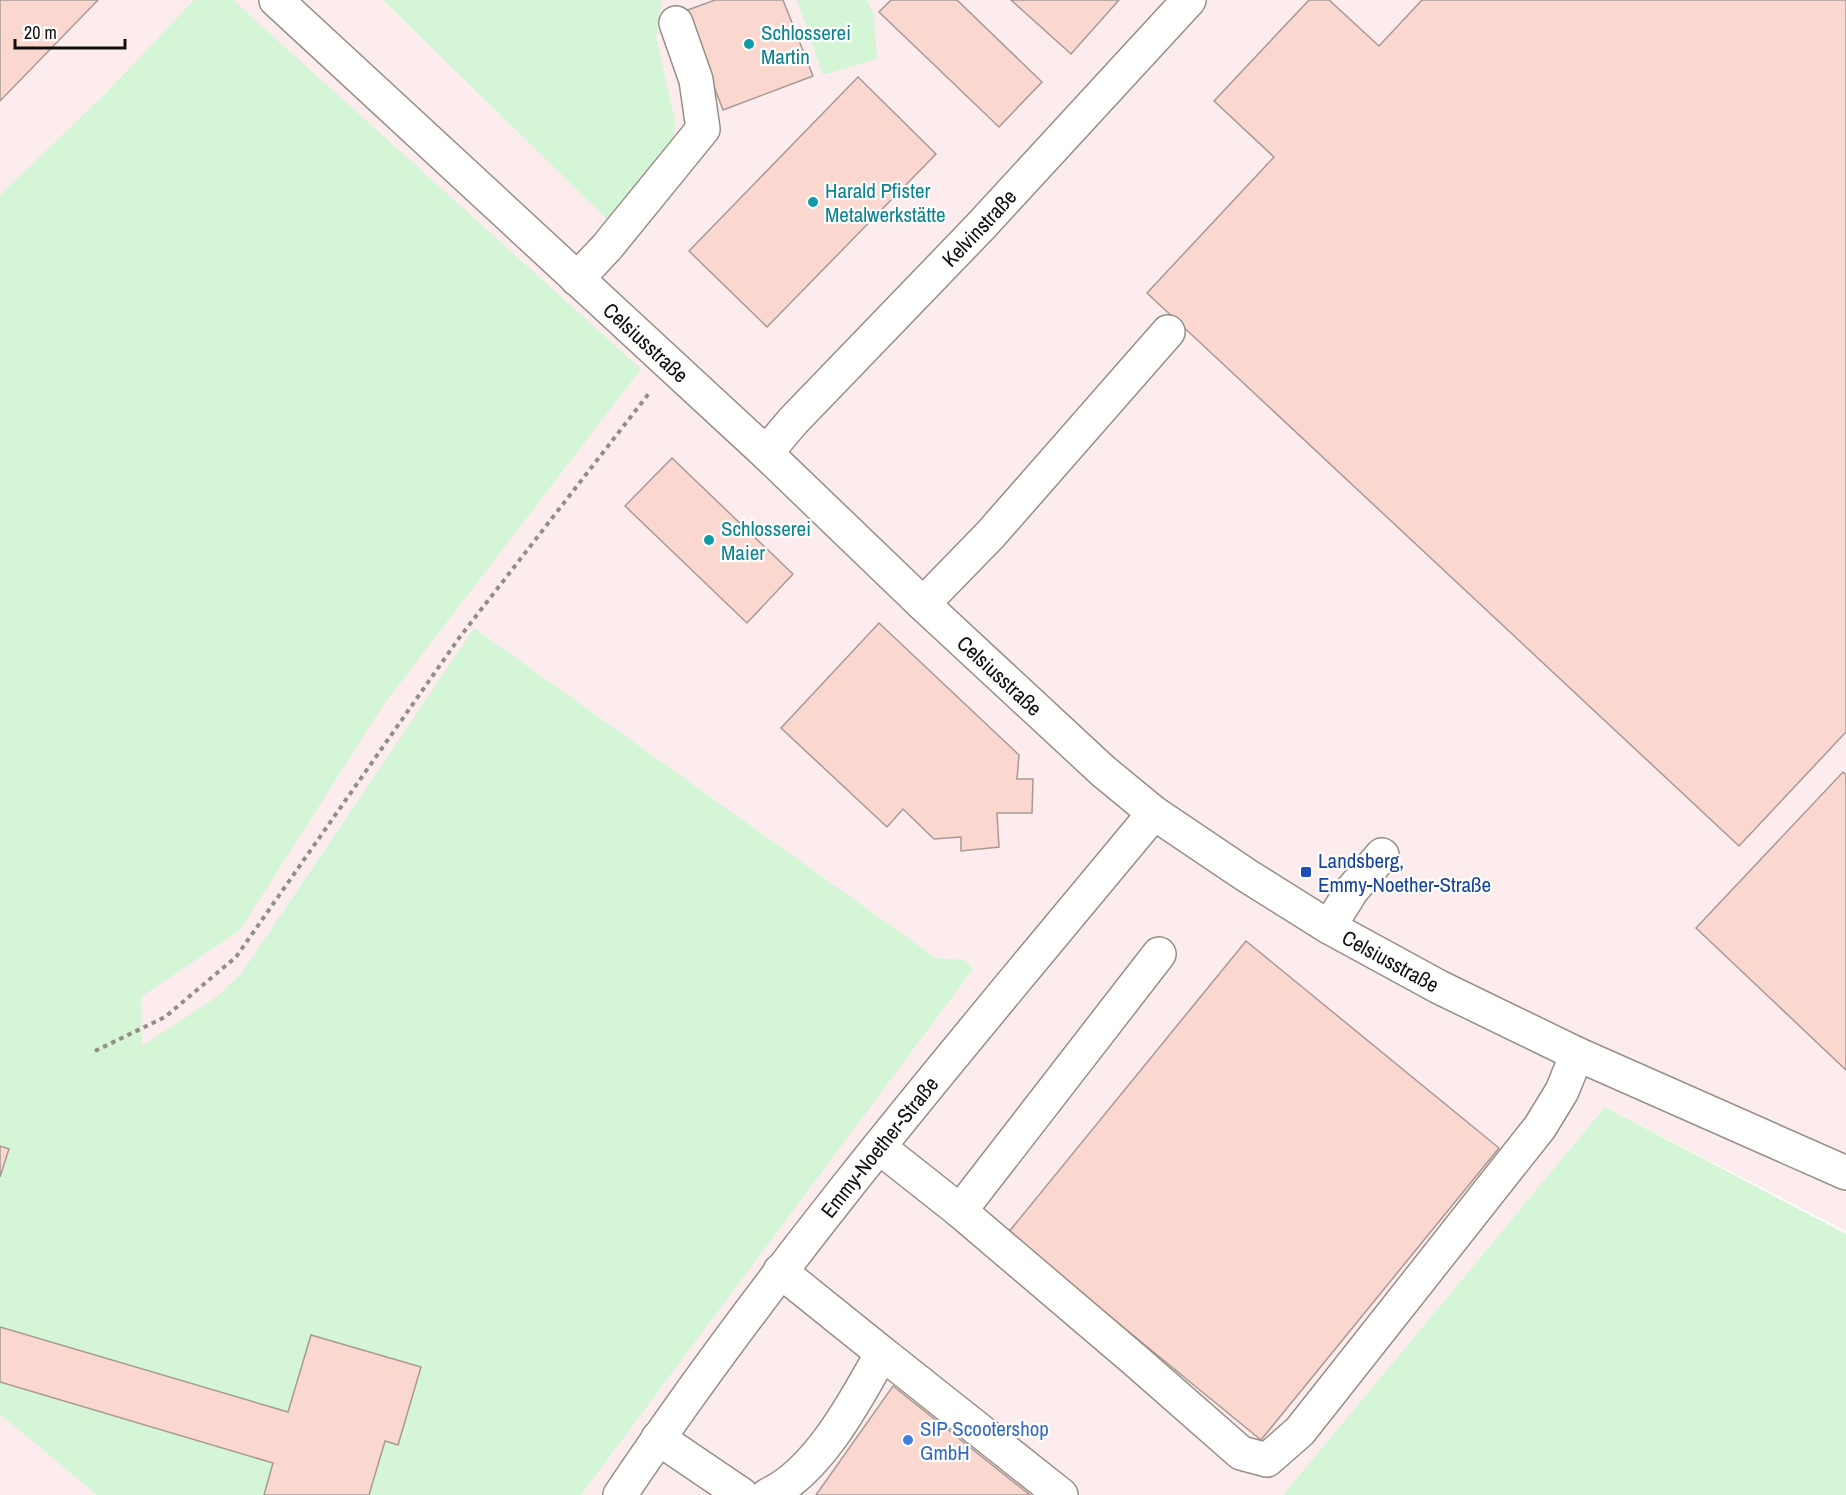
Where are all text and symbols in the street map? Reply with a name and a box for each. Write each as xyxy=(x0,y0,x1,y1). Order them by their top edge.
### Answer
scale bar xyxy=(15,12,124,50)
place label: Schlosserei Martin xyxy=(761,18,851,71)
text: 20 m xyxy=(24,20,57,45)
marker: Schlosserei Martin xyxy=(742,37,756,51)
place label: Harald Pfister Metalwerkstätte xyxy=(825,176,946,229)
street label: Kelvinstraße xyxy=(935,183,1023,273)
marker: Harald Pfister Metalwerkstätte xyxy=(806,195,820,209)
street label: Celsiusstraße xyxy=(597,295,695,389)
place label: Schlosserei Maier xyxy=(721,514,811,567)
marker: Schlosserei Maier xyxy=(702,533,716,547)
street label: Celsiusstraße xyxy=(951,629,1049,722)
place label: Landsberg, Emmy-Noether-Straße xyxy=(1318,846,1491,899)
marker: Landsberg, Emmy-Noether-Straße xyxy=(1299,865,1313,879)
street label: Celsiusstraße xyxy=(1337,923,1444,999)
street label: Emmy-Noether-Straße xyxy=(814,1070,945,1224)
place label: SIP Scootershop GmbH xyxy=(920,1414,1049,1467)
marker: SIP Scootershop GmbH xyxy=(901,1433,915,1447)

